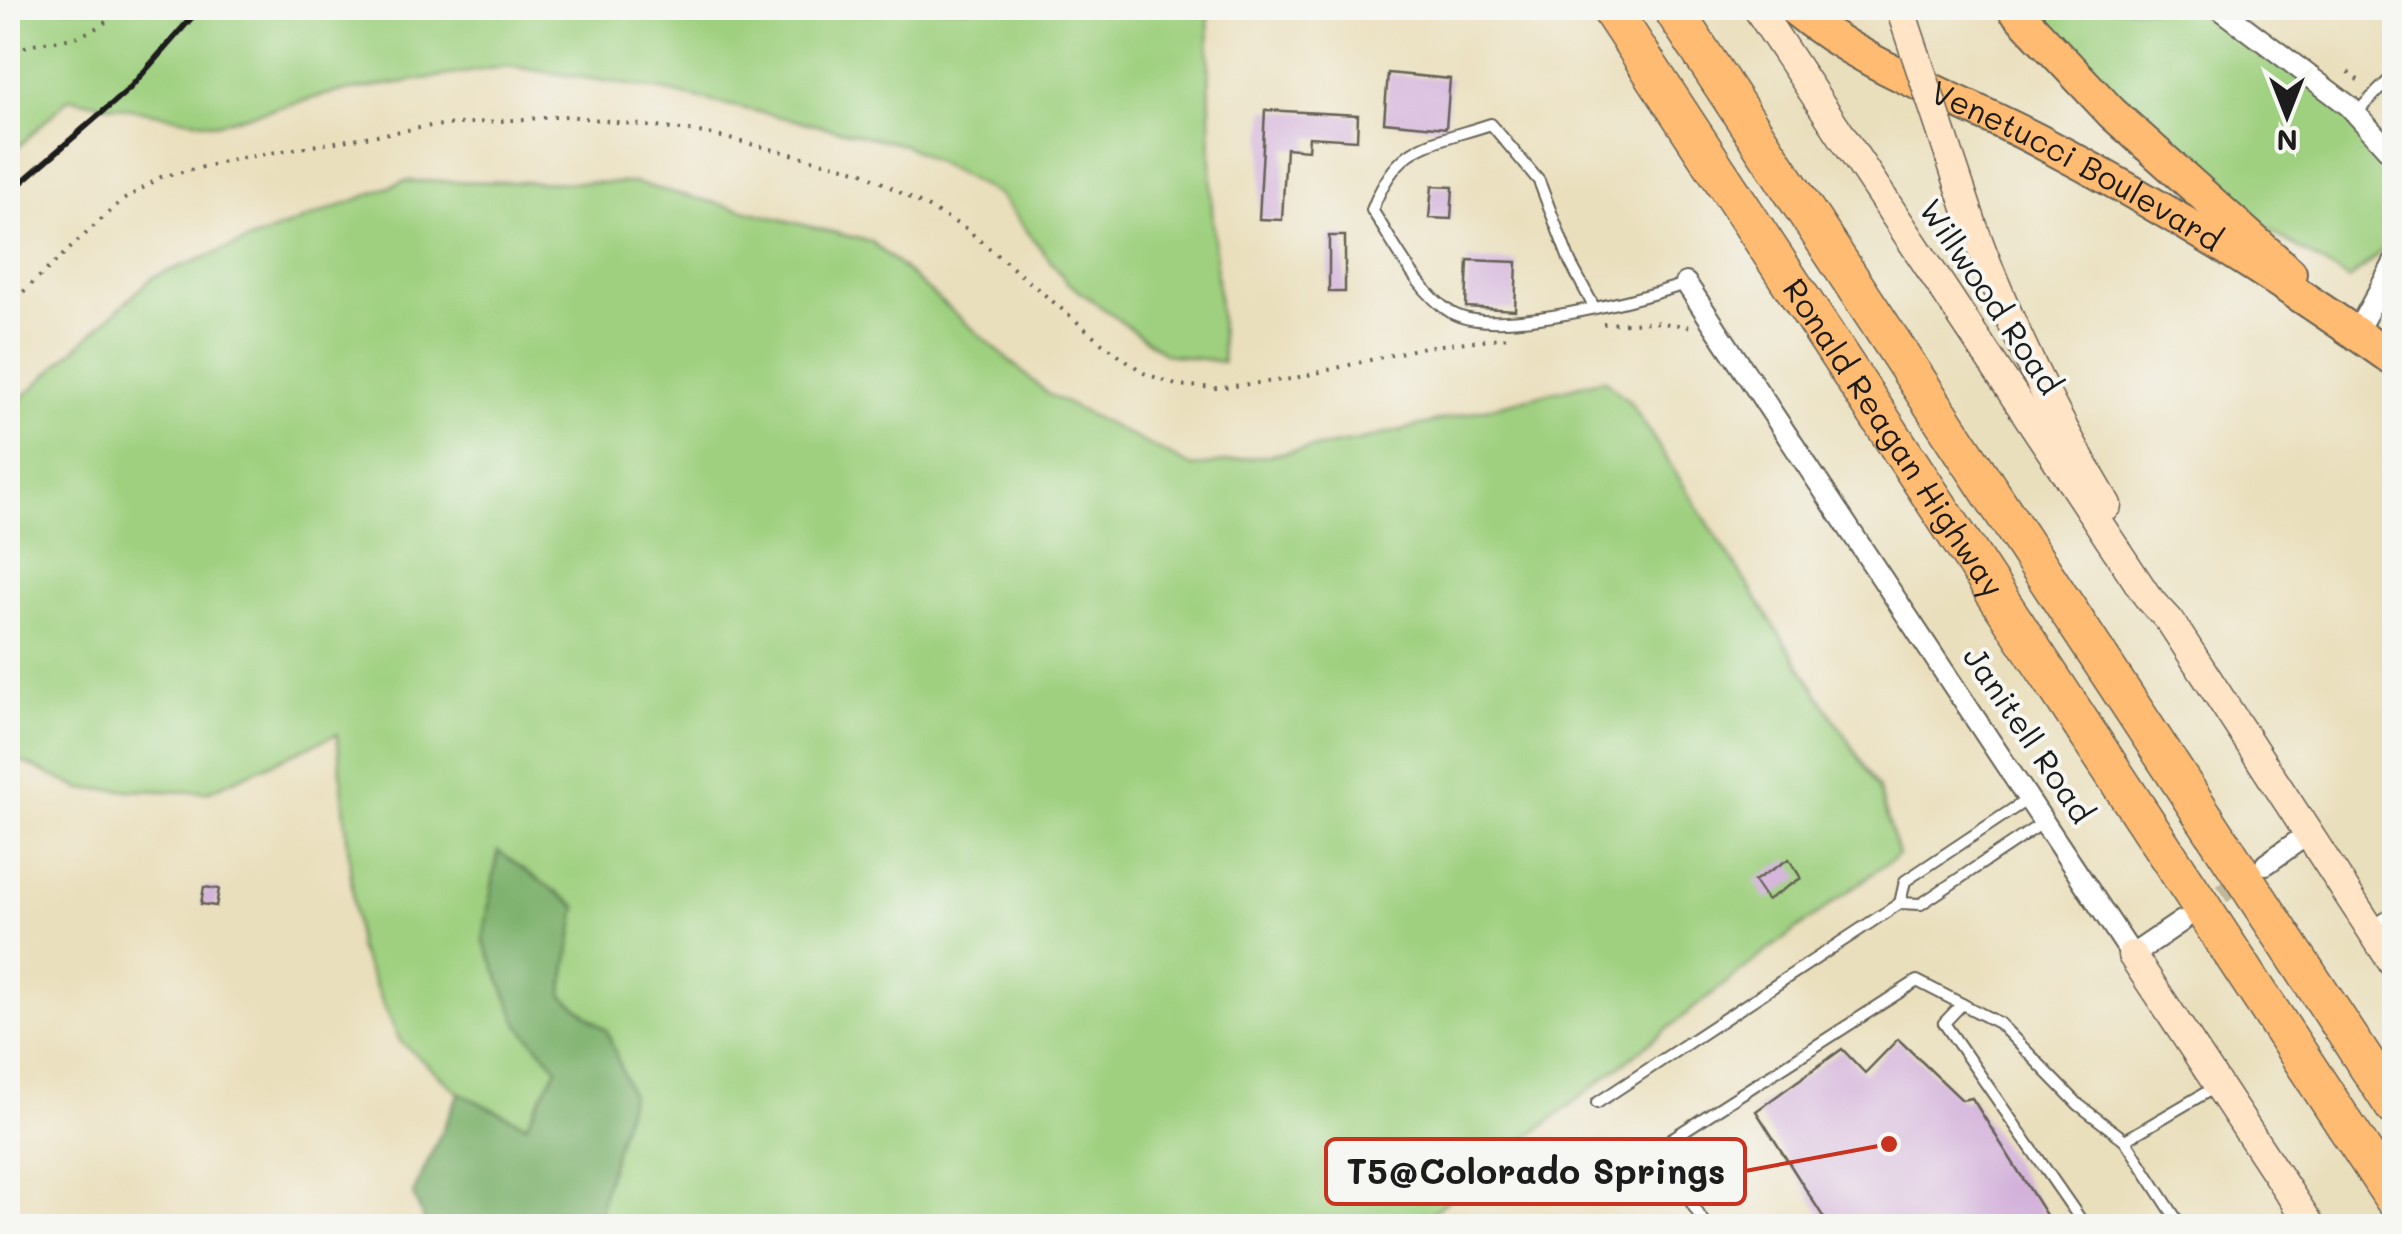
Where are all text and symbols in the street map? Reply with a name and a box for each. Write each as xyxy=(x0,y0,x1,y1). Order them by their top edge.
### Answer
north arrow xyxy=(2237,65,2337,165)
street label: Venetucci Boulevard xyxy=(1925,70,2231,260)
text: N xyxy=(2276,123,2298,159)
street label: Willwood Road xyxy=(1911,190,2073,402)
street label: Ronald Reagan Highway xyxy=(1775,270,2015,605)
street label: Janitell Road xyxy=(1955,637,2104,831)
callout: T5@Colorado Springs xyxy=(1326,1139,1745,1204)
text: T5@Colorado Springs xyxy=(1347,1147,1725,1193)

